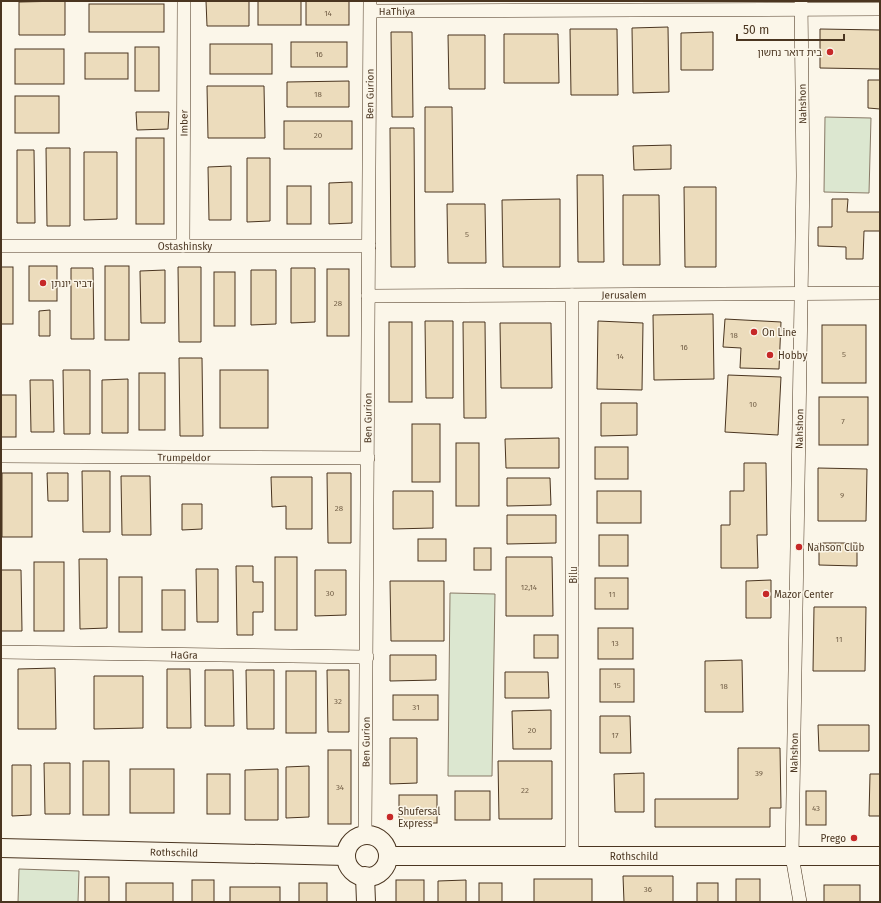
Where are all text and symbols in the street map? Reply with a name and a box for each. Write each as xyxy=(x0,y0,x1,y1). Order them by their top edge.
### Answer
street label: HaThiya xyxy=(379,6,415,18)
house number: 14 xyxy=(324,9,333,18)
scale bar xyxy=(737,16,844,42)
text: 50 m xyxy=(743,23,769,37)
place label: בית דואר נחשון xyxy=(757,47,822,59)
marker: בית דואר נחשון xyxy=(825,47,835,57)
house number: 16 xyxy=(315,50,323,59)
street label: Ben Gurion xyxy=(364,69,377,119)
street label: Nahshon xyxy=(797,84,809,124)
house number: 18 xyxy=(314,90,323,99)
street label: Imber xyxy=(178,109,191,136)
house number: 20 xyxy=(314,131,323,140)
house number: 5 xyxy=(465,230,469,239)
street label: Ostashinsky xyxy=(158,241,212,253)
marker: דביר יונתן xyxy=(38,278,48,288)
place label: דביר יונתן xyxy=(51,278,93,290)
street label: Jerusalem xyxy=(601,289,647,302)
house number: 28 xyxy=(334,299,343,308)
marker: On Line xyxy=(749,327,759,337)
place label: On Line xyxy=(762,327,797,339)
house number: 18 xyxy=(730,331,739,340)
house number: 16 xyxy=(680,343,688,352)
marker: Hobby xyxy=(765,350,775,360)
place label: Hobby xyxy=(778,350,807,362)
house number: 5 xyxy=(842,350,846,359)
house number: 14 xyxy=(616,352,625,361)
street label: Ben Gurion xyxy=(362,393,375,443)
house number: 10 xyxy=(749,400,757,409)
street label: Nahshon xyxy=(794,408,806,449)
house number: 7 xyxy=(841,417,845,426)
street label: Trumpeldor xyxy=(157,452,211,464)
house number: 9 xyxy=(840,491,844,500)
house number: 28 xyxy=(335,504,344,513)
marker: Nahson Club xyxy=(794,542,804,552)
place label: Nahson Club xyxy=(807,542,864,554)
street label: Bilu xyxy=(568,566,580,584)
house number: 12,14 xyxy=(521,583,538,592)
house number: 30 xyxy=(326,589,335,598)
marker: Mazor Center xyxy=(761,589,771,599)
place label: Mazor Center xyxy=(774,589,833,601)
house number: 11 xyxy=(609,590,615,599)
house number: 11 xyxy=(836,635,842,644)
house number: 13 xyxy=(611,639,619,648)
street label: HaGra xyxy=(170,649,198,662)
house number: 15 xyxy=(613,681,621,690)
house number: 18 xyxy=(720,682,729,691)
house number: 32 xyxy=(334,697,342,706)
house number: 31 xyxy=(412,703,420,712)
street label: Ben Gurion xyxy=(360,717,373,767)
house number: 20 xyxy=(528,726,537,735)
house number: 17 xyxy=(611,731,619,740)
street label: Nahshon xyxy=(788,732,801,773)
house number: 39 xyxy=(755,769,763,778)
house number: 34 xyxy=(336,783,345,792)
house number: 22 xyxy=(521,786,529,795)
house number: 43 xyxy=(812,804,820,813)
place label: Shufersal Express xyxy=(398,806,440,830)
marker: Shufersal Express xyxy=(385,812,395,822)
place label: Prego xyxy=(821,833,846,845)
marker: Prego xyxy=(849,833,859,843)
street label: Rothschild xyxy=(150,846,198,860)
street label: Rothschild xyxy=(610,851,658,863)
house number: 36 xyxy=(644,885,652,894)

